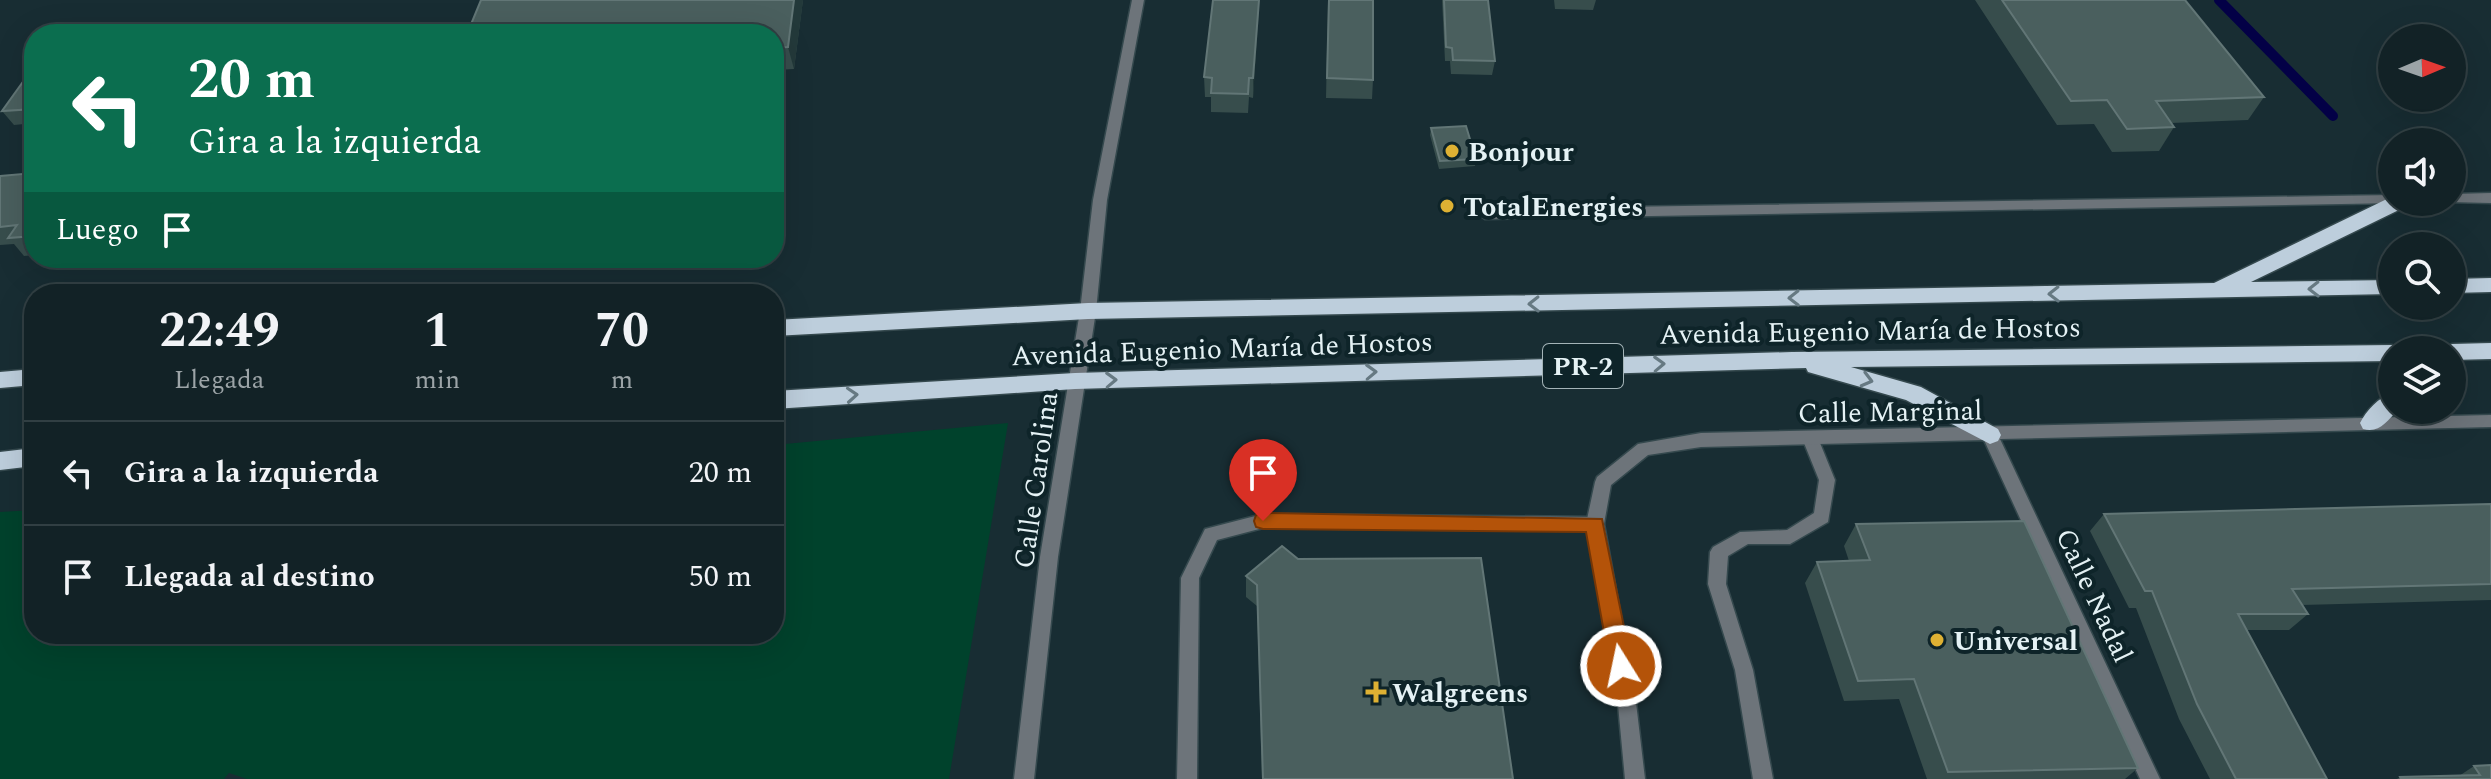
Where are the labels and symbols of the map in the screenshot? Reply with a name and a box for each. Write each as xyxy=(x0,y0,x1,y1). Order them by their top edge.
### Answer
north arrow xyxy=(2378,24,2466,112)
place label: Bonjour xyxy=(1468,131,1574,174)
marker: Bonjour xyxy=(1443,142,1461,160)
place label: TotalEnergies xyxy=(1463,186,1643,229)
marker: TotalEnergies xyxy=(1438,197,1456,215)
one-way arrow xyxy=(2307,281,2320,298)
one-way arrow xyxy=(2047,285,2060,303)
one-way arrow xyxy=(1787,289,1800,307)
one-way arrow xyxy=(1527,296,1540,313)
street label: Avenida Eugenio María de Hostos xyxy=(1659,306,2081,357)
street label: Avenida Eugenio María de Hostos xyxy=(1011,321,1434,378)
road number: PR-2 xyxy=(1543,344,1623,388)
one-way arrow xyxy=(1653,355,1666,372)
one-way arrow xyxy=(1365,364,1378,381)
one-way arrow xyxy=(1859,371,1873,388)
one-way arrow xyxy=(1105,372,1118,389)
one-way arrow xyxy=(846,387,859,404)
street label: Calle Carolina xyxy=(1003,389,1070,571)
street label: Calle Marginal xyxy=(1797,389,1983,436)
pin xyxy=(1229,439,1297,521)
street label: Calle Nadal xyxy=(2044,521,2144,670)
place label: Universal xyxy=(1953,620,2078,663)
position arrow xyxy=(1579,624,1663,708)
marker: Universal xyxy=(1928,631,1946,649)
place label: Walgreens xyxy=(1392,672,1528,715)
marker: Walgreens xyxy=(1367,683,1385,701)

